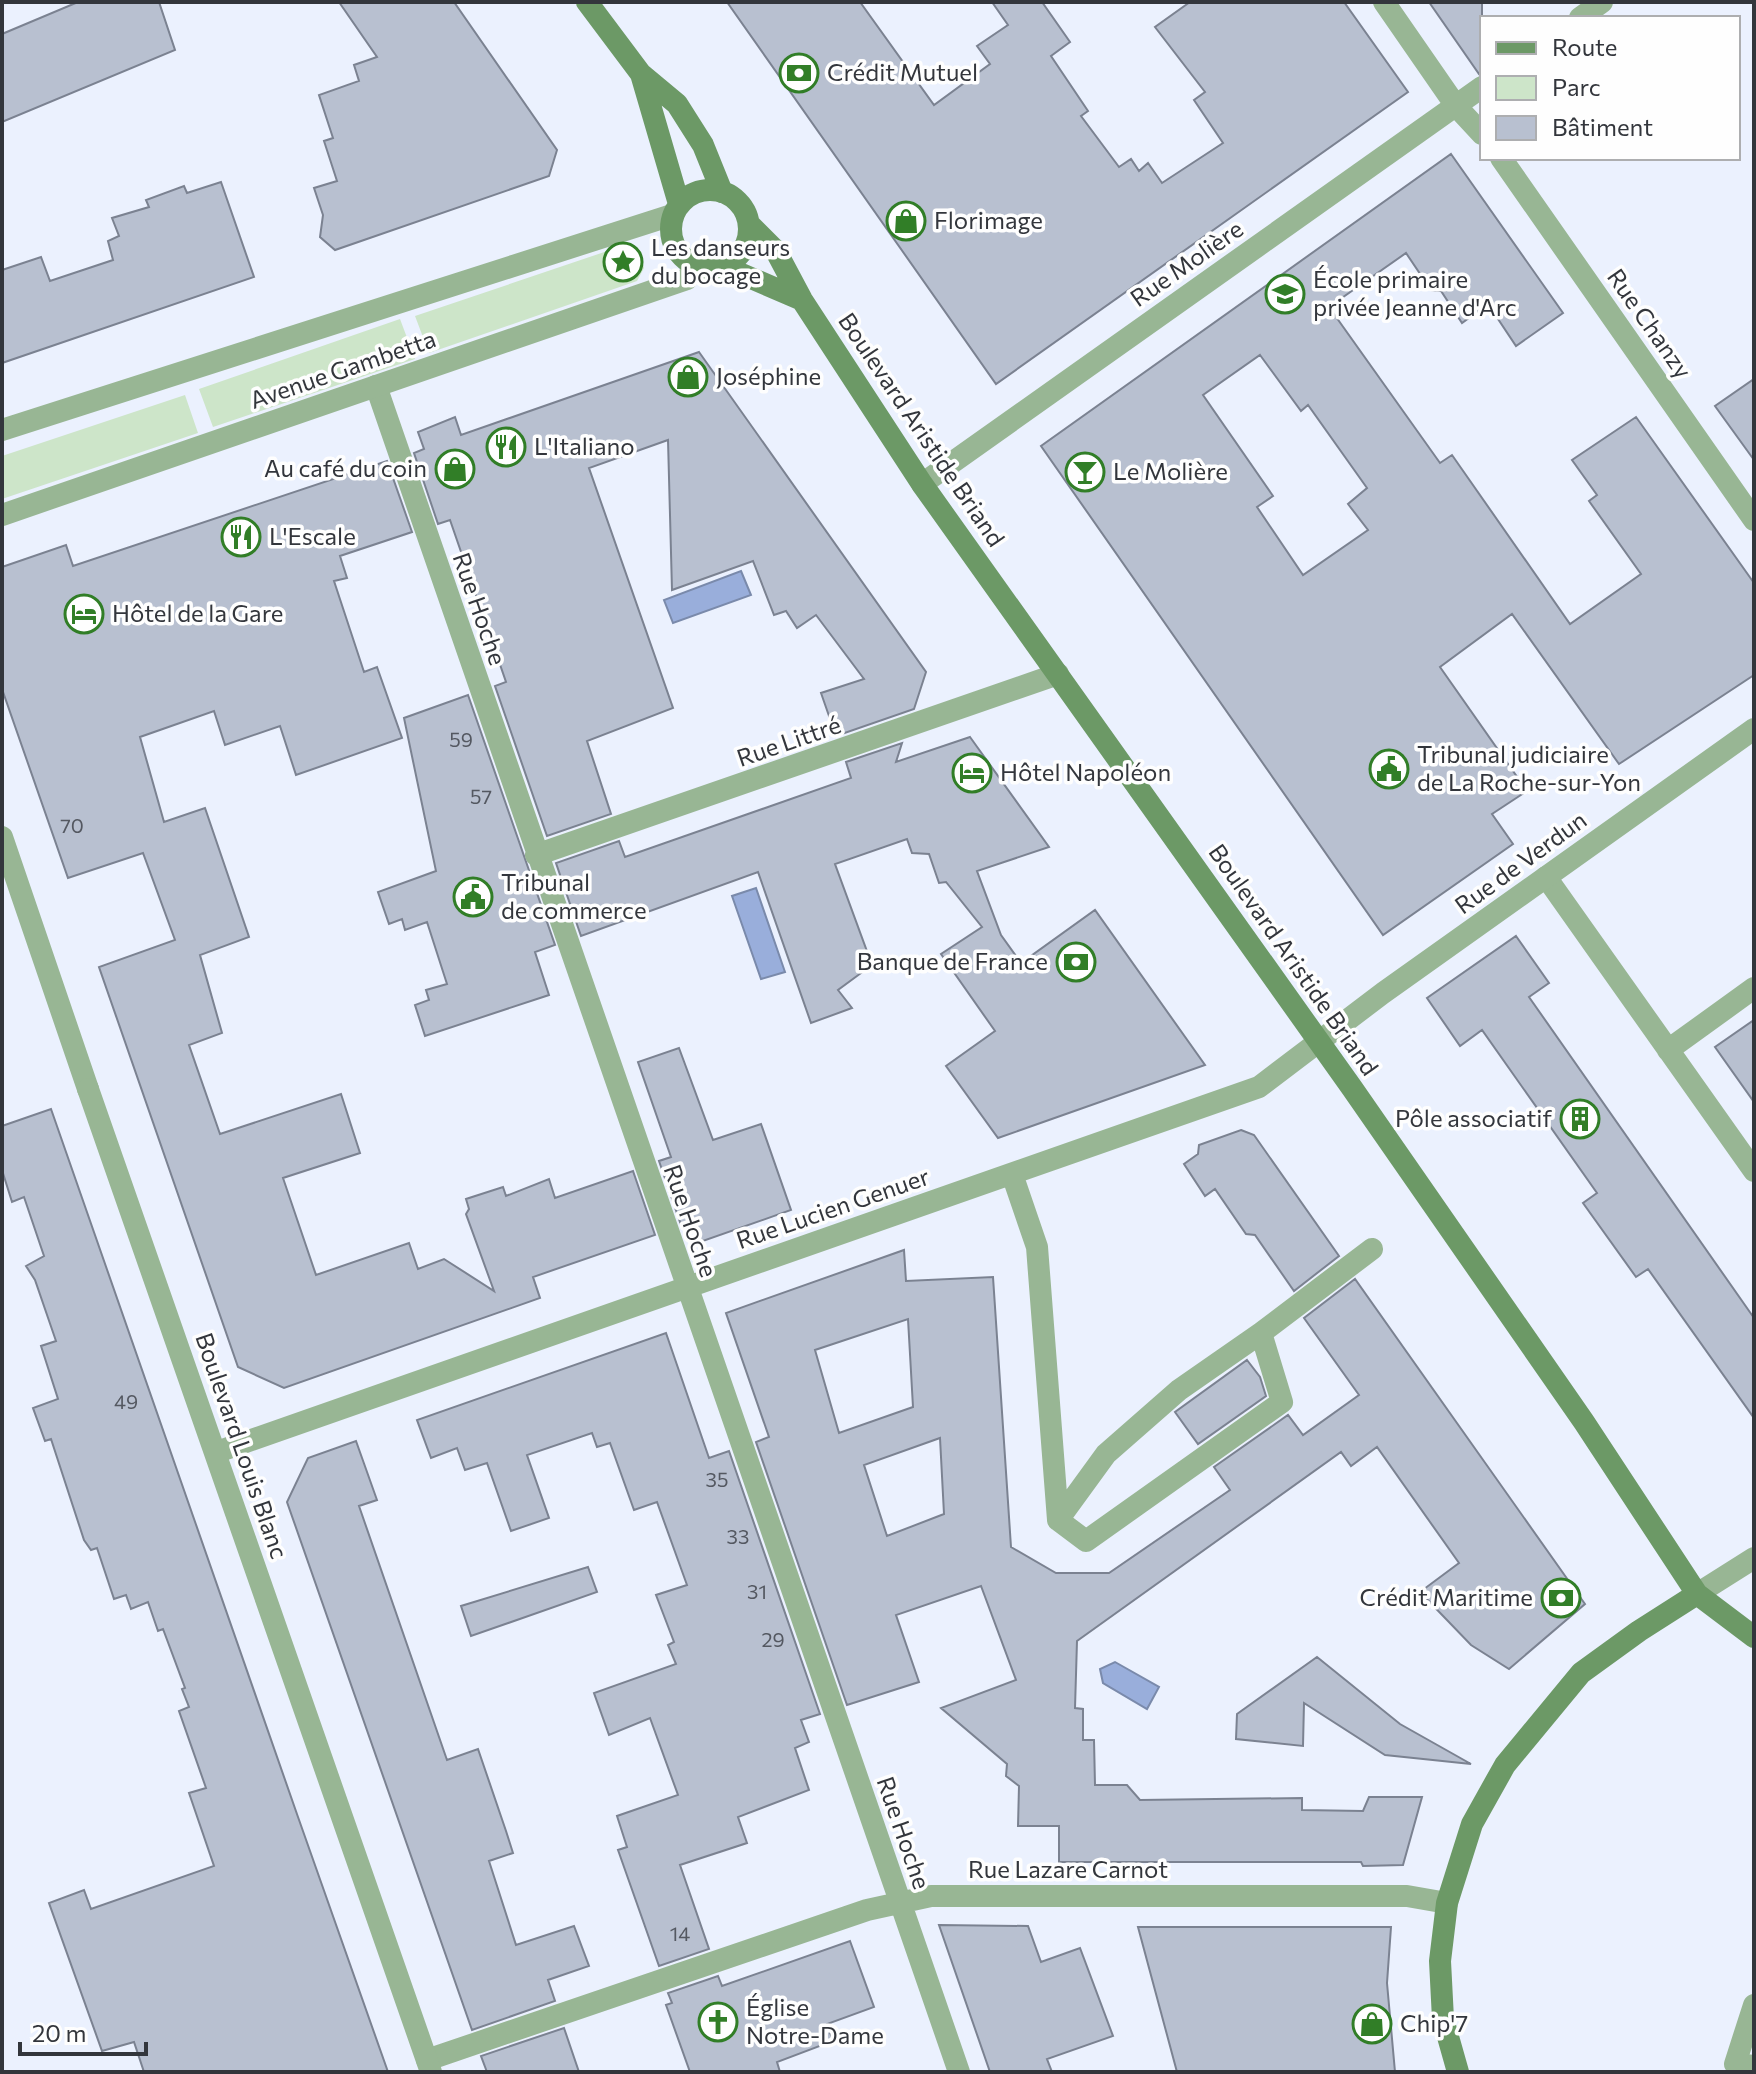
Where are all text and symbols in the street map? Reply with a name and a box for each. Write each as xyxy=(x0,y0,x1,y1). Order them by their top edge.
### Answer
legend xyxy=(1480,16,1740,160)
text: Route xyxy=(1552,32,1617,61)
bank icon: Crédit Mutuel xyxy=(778,52,820,94)
place label: Crédit Mutuel xyxy=(827,57,978,86)
text: Parc xyxy=(1552,72,1601,101)
text: Bâtiment xyxy=(1552,112,1653,141)
shop icon: Florimage xyxy=(885,200,927,242)
place label: Florimage xyxy=(934,205,1043,234)
street label: Rue Molière xyxy=(1124,213,1248,312)
place label: Les danseurs du bocage xyxy=(651,232,790,289)
place icon: Les danseurs du bocage xyxy=(602,241,644,283)
street label: Rue Chanzy xyxy=(1602,263,1699,384)
place label: École primaire privée Jeanne d'Arc xyxy=(1313,264,1517,321)
school or university icon: École primaire privée Jeanne d'Arc xyxy=(1264,273,1306,315)
street label: Boulevard Aristide Briand xyxy=(833,307,1011,552)
street label: Avenue Gambetta xyxy=(246,323,439,414)
shop icon: Joséphine xyxy=(667,356,709,398)
place label: Joséphine xyxy=(716,361,821,390)
restaurant icon: L'Italiano xyxy=(485,426,527,468)
place label: L'Italiano xyxy=(534,431,635,460)
shop icon: Au café du coin xyxy=(434,448,476,490)
bar icon: Le Molière xyxy=(1064,451,1106,493)
place label: Au café du coin xyxy=(264,453,427,482)
place label: Le Molière xyxy=(1113,456,1228,485)
restaurant icon: L'Escale xyxy=(220,516,262,558)
place label: L'Escale xyxy=(269,521,356,550)
street label: Rue Hoche xyxy=(448,548,513,669)
hotel icon: Hôtel de la Gare xyxy=(63,593,105,635)
place label: Hôtel de la Gare xyxy=(112,598,284,627)
street label: Rue Littré xyxy=(733,709,844,772)
house number: 59 xyxy=(449,727,473,751)
place label: Tribunal judiciaire de La Roche-sur-Yon xyxy=(1417,739,1641,796)
public building icon: Tribunal judiciaire de La Roche-sur-Yon xyxy=(1368,748,1410,790)
hotel icon: Hôtel Napoléon xyxy=(951,752,993,794)
place label: Hôtel Napoléon xyxy=(1000,757,1171,786)
house number: 57 xyxy=(470,784,492,808)
street label: Rue de Verdun xyxy=(1449,804,1591,919)
house number: 70 xyxy=(60,813,84,837)
street label: Boulevard Aristide Briand xyxy=(1203,838,1385,1080)
place label: Tribunal de commerce xyxy=(501,867,647,924)
public building icon: Tribunal de commerce xyxy=(452,876,494,918)
bank icon: Banque de France xyxy=(1055,941,1097,983)
place label: Banque de France xyxy=(857,946,1048,975)
building icon: Pôle associatif xyxy=(1559,1098,1601,1140)
place label: Pôle associatif xyxy=(1395,1103,1553,1132)
street label: Rue Hoche xyxy=(659,1160,724,1281)
street label: Rue Lucien Genuer xyxy=(732,1161,933,1254)
street label: Boulevard Louis Blanc xyxy=(190,1329,295,1562)
house number: 49 xyxy=(114,1389,138,1413)
house number: 35 xyxy=(706,1467,728,1491)
house number: 33 xyxy=(727,1524,749,1548)
bank icon: Crédit Maritime xyxy=(1540,1577,1582,1619)
house number: 31 xyxy=(747,1579,767,1603)
place label: Crédit Maritime xyxy=(1360,1582,1533,1611)
house number: 29 xyxy=(761,1627,785,1651)
street label: Rue Hoche xyxy=(872,1772,937,1893)
street label: Rue Lazare Carnot xyxy=(968,1854,1168,1883)
house number: 14 xyxy=(670,1921,690,1945)
place label: Église Notre-Dame xyxy=(746,1992,884,2049)
church icon: Église Notre-Dame xyxy=(697,2001,739,2043)
shop icon: Chip'7 xyxy=(1351,2003,1393,2045)
scale bar xyxy=(20,2006,146,2056)
place label: Chip'7 xyxy=(1400,2008,1468,2037)
text: 20 m xyxy=(32,2018,86,2047)

